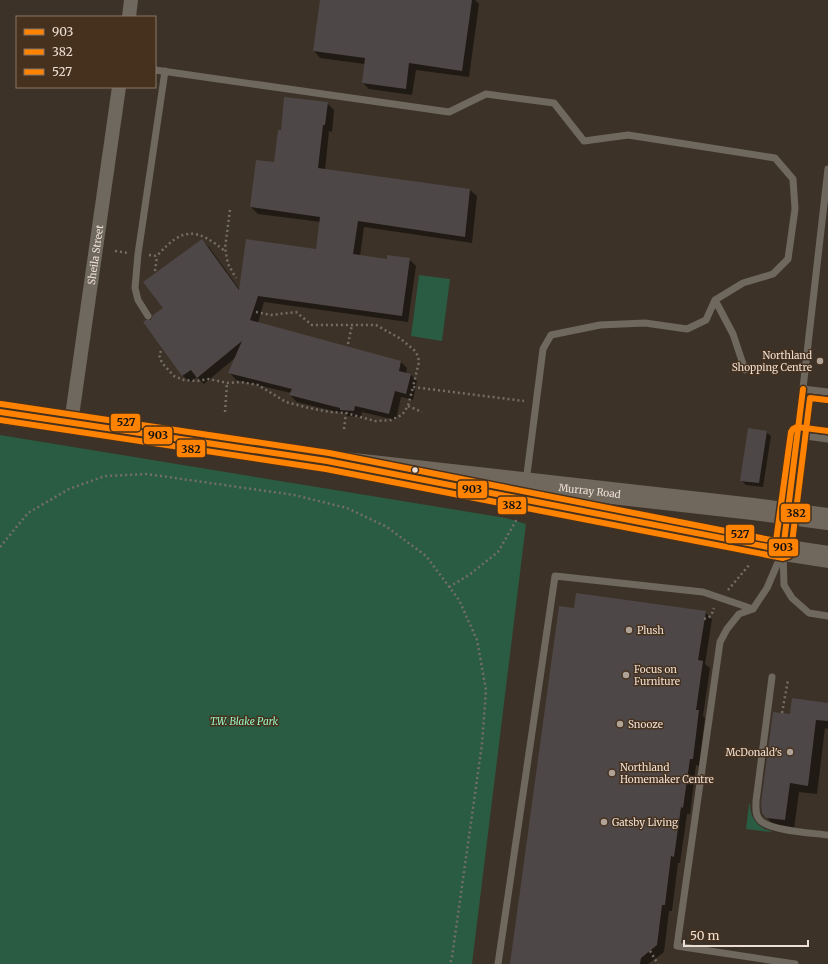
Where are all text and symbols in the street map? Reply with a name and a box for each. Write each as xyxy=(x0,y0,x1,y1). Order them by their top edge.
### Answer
legend xyxy=(16,16,156,88)
text: 903 xyxy=(52,24,73,39)
text: 382 xyxy=(52,44,73,59)
text: 527 xyxy=(52,64,72,79)
street label: Sheila Street xyxy=(85,224,106,286)
place label: Northland Shopping Centre xyxy=(732,349,812,374)
marker: Northland Shopping Centre xyxy=(815,356,825,366)
line badge: 527 xyxy=(110,413,141,432)
text: 527 xyxy=(117,415,136,429)
line badge: 903 xyxy=(143,426,173,445)
text: 903 xyxy=(148,428,168,442)
line badge: 382 xyxy=(176,439,206,458)
text: 382 xyxy=(181,442,201,456)
unlabelled marker xyxy=(410,465,420,475)
line badge: 903 xyxy=(457,480,488,499)
street label: Murray Road xyxy=(558,481,621,501)
text: 903 xyxy=(462,482,482,496)
line badge: 382 xyxy=(497,496,527,515)
text: 382 xyxy=(502,498,522,512)
line badge: 382 xyxy=(780,503,811,523)
text: 382 xyxy=(786,506,806,520)
line badge: 527 xyxy=(725,524,755,544)
text: 527 xyxy=(731,527,750,541)
line badge: 903 xyxy=(768,538,799,557)
text: 903 xyxy=(773,540,793,554)
place label: Plush xyxy=(637,624,664,637)
marker: Plush xyxy=(624,625,634,635)
place label: Focus on Furniture xyxy=(634,663,680,688)
marker: Focus on Furniture xyxy=(621,670,631,680)
park label: T.W. Blake Park xyxy=(210,715,279,728)
place label: Snooze xyxy=(628,718,663,731)
marker: Snooze xyxy=(615,719,625,729)
place label: McDonald's xyxy=(726,746,782,759)
marker: McDonald's xyxy=(785,747,795,757)
place label: Northland Homemaker Centre xyxy=(620,761,714,786)
marker: Northland Homemaker Centre xyxy=(607,768,617,778)
place label: Gatsby Living xyxy=(612,816,678,829)
marker: Gatsby Living xyxy=(599,817,609,827)
scale bar xyxy=(684,922,808,948)
text: 50 m xyxy=(690,928,719,943)

